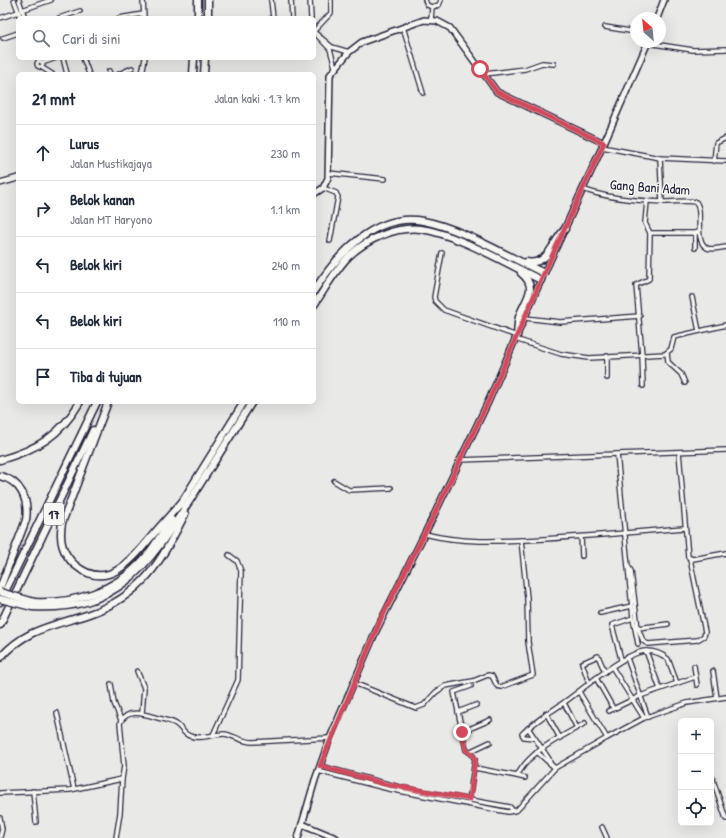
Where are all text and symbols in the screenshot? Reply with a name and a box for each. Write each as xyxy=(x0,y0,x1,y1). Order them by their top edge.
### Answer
north arrow xyxy=(630,12,666,48)
search box xyxy=(16,16,316,60)
icon: search xyxy=(30,27,52,49)
text: Cari di sini xyxy=(62,28,121,49)
route start xyxy=(471,60,489,78)
text: 21 mnt xyxy=(32,87,75,110)
text: Jalan kaki · 1.7 km xyxy=(214,89,300,107)
text: Lurus xyxy=(70,133,99,154)
icon: ahead xyxy=(32,142,54,164)
text: 230 m xyxy=(270,144,300,162)
text: Jalan Mustikajaya xyxy=(70,154,152,172)
street label: Gang Bani Adam xyxy=(609,174,691,200)
text: Belok kanan xyxy=(70,189,135,210)
icon: right xyxy=(32,198,54,220)
text: 1.1 km xyxy=(271,200,300,218)
text: Jalan MT Haryono xyxy=(70,210,152,228)
icon: left xyxy=(32,254,54,276)
text: Belok kiri xyxy=(70,254,122,275)
text: 240 m xyxy=(271,256,300,274)
icon: left xyxy=(32,310,54,332)
text: Belok kiri xyxy=(70,310,122,331)
text: 110 m xyxy=(273,312,300,330)
icon: arrive xyxy=(32,366,54,388)
text: Tiba di tujuan xyxy=(70,366,142,387)
road number: 17 xyxy=(44,503,64,525)
map controls xyxy=(678,718,714,826)
button: + xyxy=(678,718,714,754)
route end xyxy=(453,723,471,741)
button: − xyxy=(678,754,714,790)
button: locate xyxy=(678,790,714,826)

